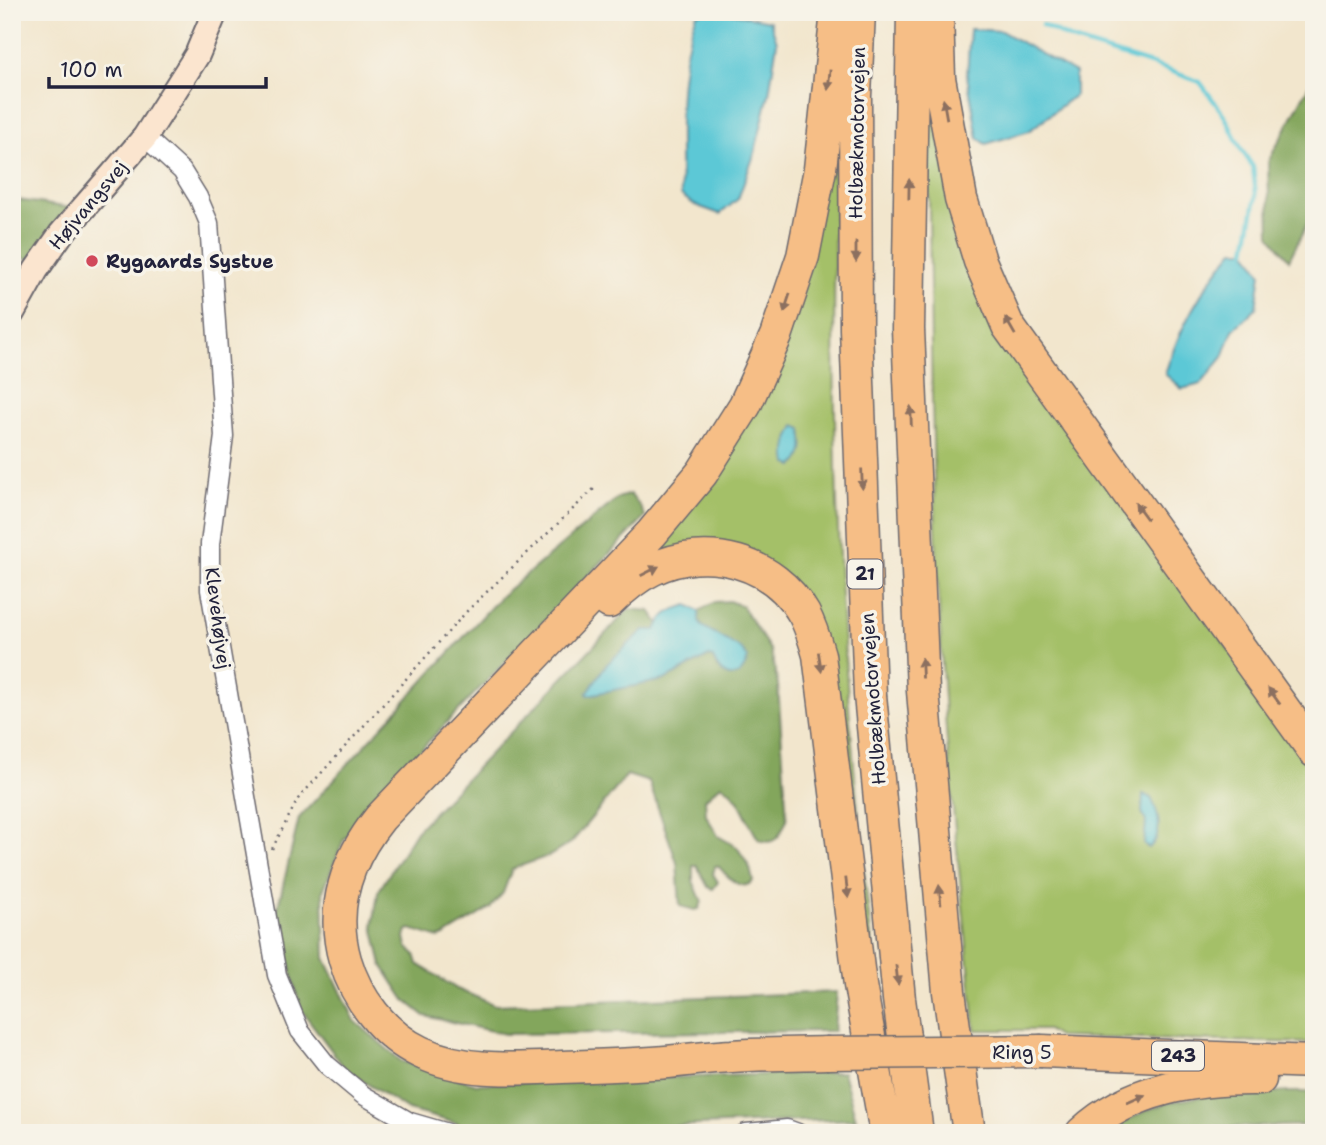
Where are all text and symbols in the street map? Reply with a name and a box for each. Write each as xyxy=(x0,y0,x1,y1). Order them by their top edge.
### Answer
scale bar xyxy=(49,46,266,90)
street label: Holbækmotorvejen xyxy=(843,47,871,219)
text: 100 m xyxy=(60,56,123,84)
one-way arrow xyxy=(823,69,834,91)
one-way arrow xyxy=(939,98,950,120)
street label: Højvangsvej xyxy=(43,155,133,255)
one-way arrow xyxy=(904,178,915,200)
one-way arrow xyxy=(850,241,862,263)
place label: Rygaards Systue xyxy=(106,249,274,274)
marker: Rygaards Systue xyxy=(84,253,100,269)
one-way arrow xyxy=(782,293,792,314)
one-way arrow xyxy=(1003,316,1016,335)
one-way arrow xyxy=(905,405,916,427)
one-way arrow xyxy=(856,469,867,491)
one-way arrow xyxy=(1134,502,1148,520)
road number: 21 xyxy=(848,560,882,588)
street label: Klevehøjvej xyxy=(199,566,237,670)
one-way arrow xyxy=(641,566,661,578)
street label: Holbækmotorvejen xyxy=(855,612,891,786)
one-way arrow xyxy=(814,651,825,673)
one-way arrow xyxy=(916,657,927,679)
one-way arrow xyxy=(1267,687,1281,705)
one-way arrow xyxy=(842,877,853,899)
one-way arrow xyxy=(934,884,945,906)
one-way arrow xyxy=(892,964,903,986)
street label: Ring 5 xyxy=(992,1040,1052,1065)
road number: 243 xyxy=(1152,1042,1204,1070)
one-way arrow xyxy=(1126,1093,1146,1105)

